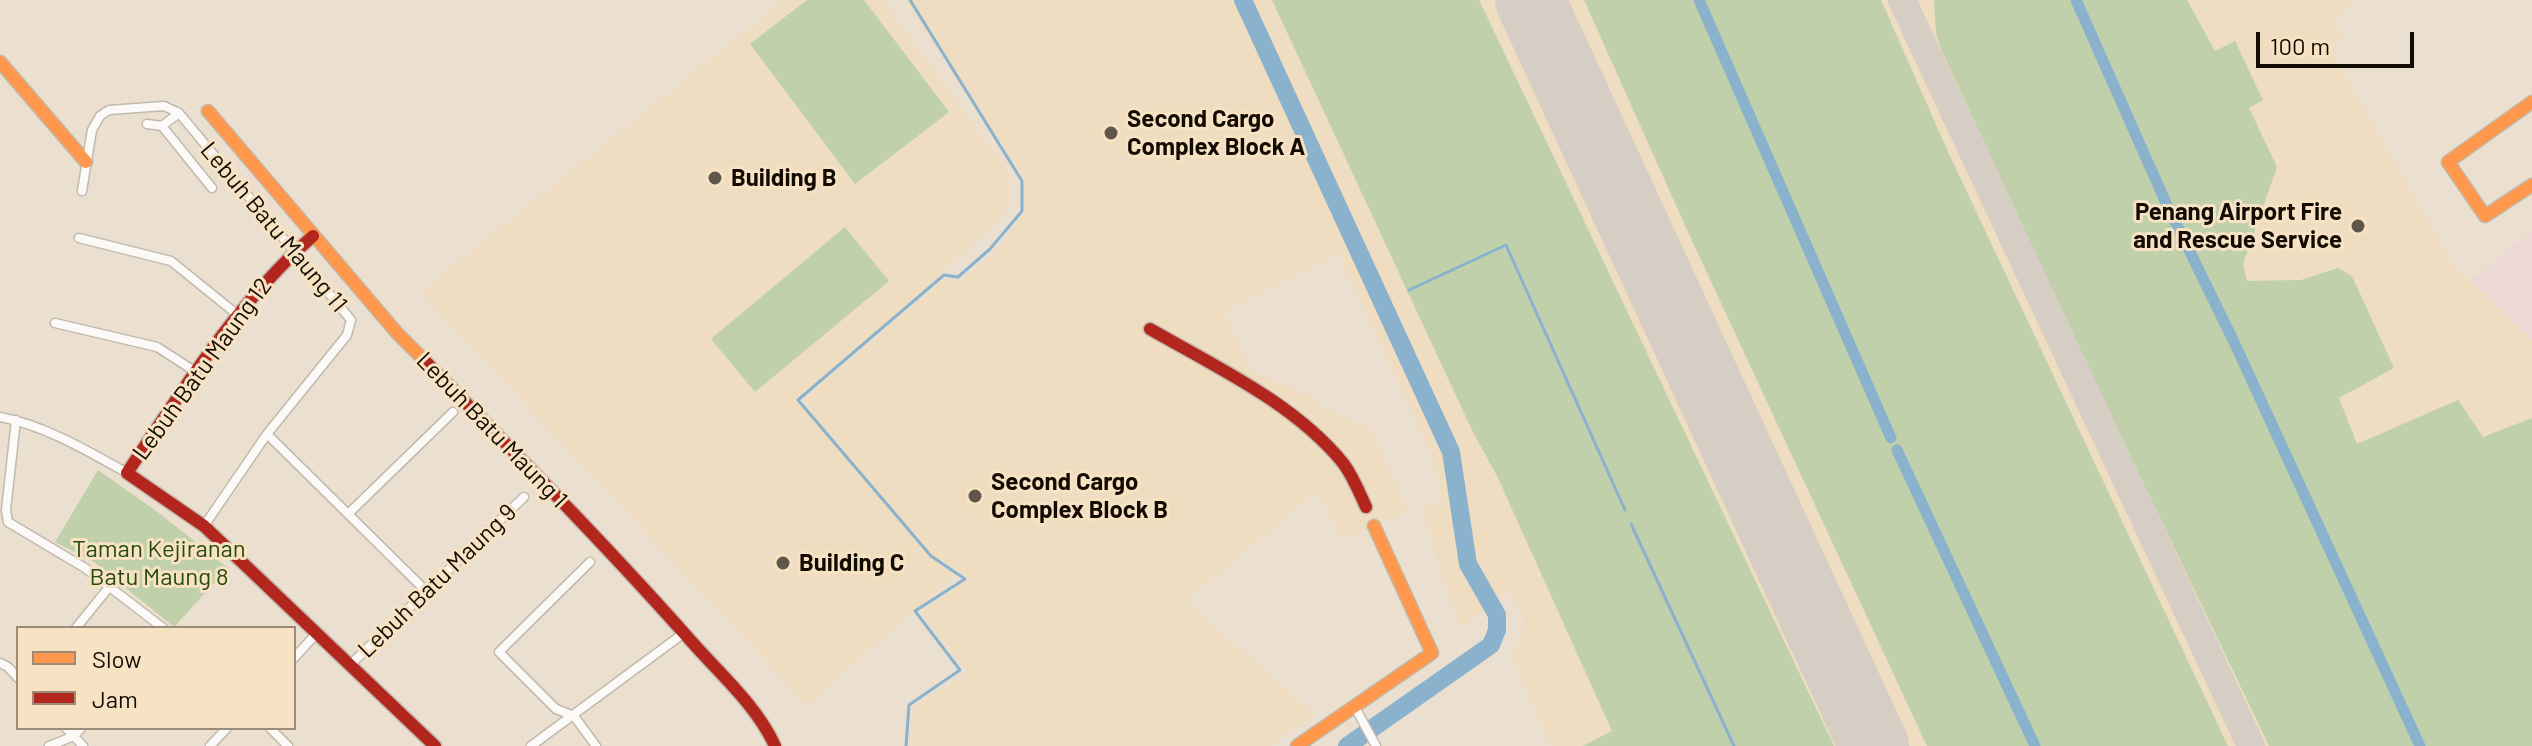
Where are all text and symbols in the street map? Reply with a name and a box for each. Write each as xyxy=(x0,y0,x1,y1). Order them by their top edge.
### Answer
scale bar xyxy=(2260,16,2418,66)
text: 100 m xyxy=(2270,31,2330,60)
place label: Second Cargo Complex Block A xyxy=(1127,105,1305,161)
marker: Second Cargo Complex Block A xyxy=(1102,124,1120,142)
street label: Lebuh Batu Maung 11 xyxy=(194,136,354,318)
place label: Building B xyxy=(731,164,837,192)
marker: Building B xyxy=(706,169,724,187)
place label: Penang Airport Fire and Rescue Service xyxy=(2133,198,2342,254)
marker: Penang Airport Fire and Rescue Service xyxy=(2349,217,2367,235)
street label: Lebuh Batu Maung 12 xyxy=(126,272,278,466)
street label: Lebuh Batu Maung 1 xyxy=(410,346,574,514)
place label: Second Cargo Complex Block B xyxy=(991,468,1168,524)
marker: Second Cargo Complex Block B xyxy=(966,487,984,505)
street label: Lebuh Batu Maung 9 xyxy=(352,498,522,664)
park label: Taman Kejiranan Batu Maung 8 xyxy=(72,535,246,591)
place label: Building C xyxy=(799,549,904,577)
marker: Building C xyxy=(774,554,792,572)
legend xyxy=(16,626,296,730)
text: Slow xyxy=(92,644,141,673)
text: Jam xyxy=(92,684,138,713)

